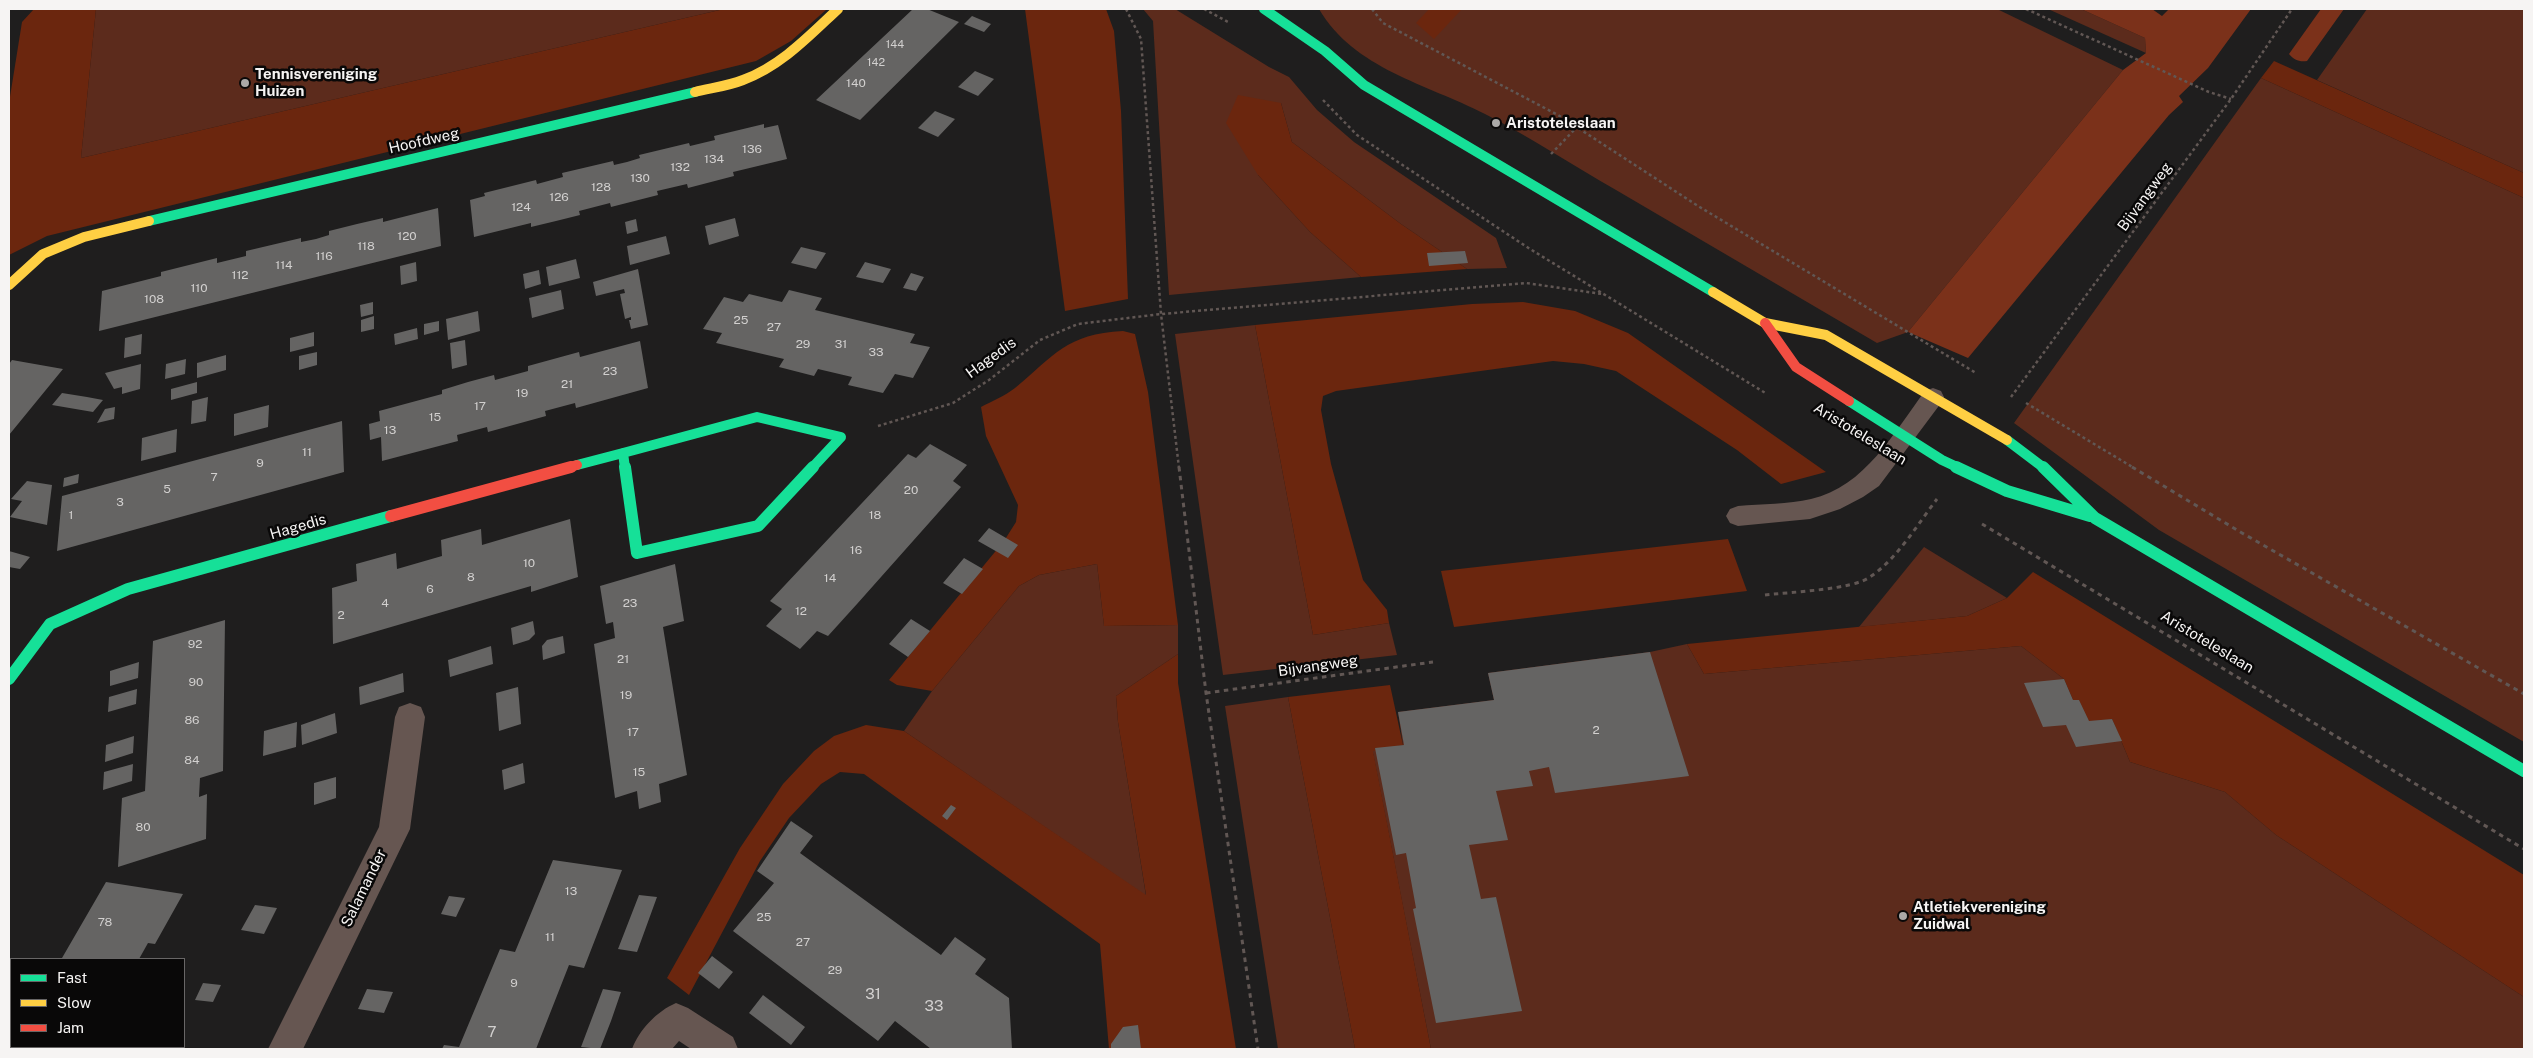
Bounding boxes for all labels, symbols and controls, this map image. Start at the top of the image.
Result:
house number: 144 [886,38,904,52]
house number: 142 [867,56,885,70]
place label: Tennisvereniging Huizen [255,65,377,100]
house number: 140 [846,76,866,90]
marker: Tennisvereniging Huizen [239,77,251,89]
place label: Aristoteleslaan [1506,114,1616,132]
marker: Aristoteleslaan [1490,117,1502,129]
street label: Hoofdweg [387,124,461,158]
house number: 136 [742,142,762,156]
house number: 134 [704,152,724,166]
street label: Bijvangweg [2114,159,2176,235]
house number: 132 [670,160,690,174]
house number: 130 [630,171,650,185]
house number: 128 [591,180,611,194]
house number: 126 [549,190,569,204]
house number: 124 [511,200,531,214]
house number: 120 [397,229,417,243]
house number: 118 [357,239,375,253]
house number: 116 [315,249,333,263]
house number: 114 [275,258,293,272]
house number: 112 [232,268,248,282]
house number: 110 [190,281,208,295]
house number: 108 [144,292,164,306]
house number: 25 [734,313,748,327]
house number: 27 [767,320,781,334]
street label: Hagedis [962,334,1020,382]
house number: 29 [796,337,810,351]
house number: 31 [835,337,847,351]
house number: 33 [868,345,884,359]
house number: 23 [603,364,617,378]
house number: 21 [561,377,573,391]
house number: 19 [516,386,528,400]
house number: 17 [474,399,486,413]
street label: Aristoteleslaan [1810,399,1910,469]
house number: 15 [429,410,441,424]
house number: 13 [384,423,396,437]
house number: 11 [302,445,312,459]
house number: 9 [256,456,264,470]
house number: 7 [210,470,218,484]
house number: 5 [163,482,171,496]
house number: 20 [904,483,918,497]
house number: 3 [116,495,124,509]
house number: 1 [69,508,73,522]
house number: 18 [869,508,881,522]
street label: Hagedis [268,510,328,544]
house number: 16 [850,543,862,557]
house number: 10 [523,556,535,570]
house number: 8 [467,570,475,584]
house number: 14 [824,571,836,585]
house number: 6 [426,582,434,596]
house number: 4 [381,596,389,610]
house number: 23 [623,596,637,610]
house number: 12 [795,604,807,618]
street label: Aristoteleslaan [2157,607,2257,677]
house number: 2 [337,608,345,622]
house number: 92 [188,637,202,651]
street label: Bijvangweg [1277,651,1359,681]
house number: 21 [617,652,629,666]
house number: 90 [189,675,203,689]
house number: 19 [620,688,632,702]
house number: 86 [184,713,200,727]
house number: 2 [1592,723,1600,737]
house number: 17 [627,725,639,739]
house number: 84 [184,753,200,767]
house number: 15 [633,765,645,779]
house number: 80 [135,820,151,834]
street label: Salamander [337,846,391,930]
house number: 13 [565,884,577,898]
place label: Atletiekvereniging Zuidwal [1913,898,2046,933]
house number: 25 [757,910,771,924]
marker: Atletiekvereniging Zuidwal [1897,910,1909,922]
house number: 78 [98,915,112,929]
house number: 11 [545,930,555,944]
house number: 27 [796,935,810,949]
legend [10,958,185,1048]
house number: 29 [828,963,842,977]
text: Fast [57,969,87,986]
house number: 9 [510,976,518,990]
house number: 31 [865,985,881,1003]
text: Slow [57,994,91,1011]
house number: 33 [925,997,943,1015]
text: Jam [57,1019,84,1036]
house number: 7 [487,1023,497,1041]

